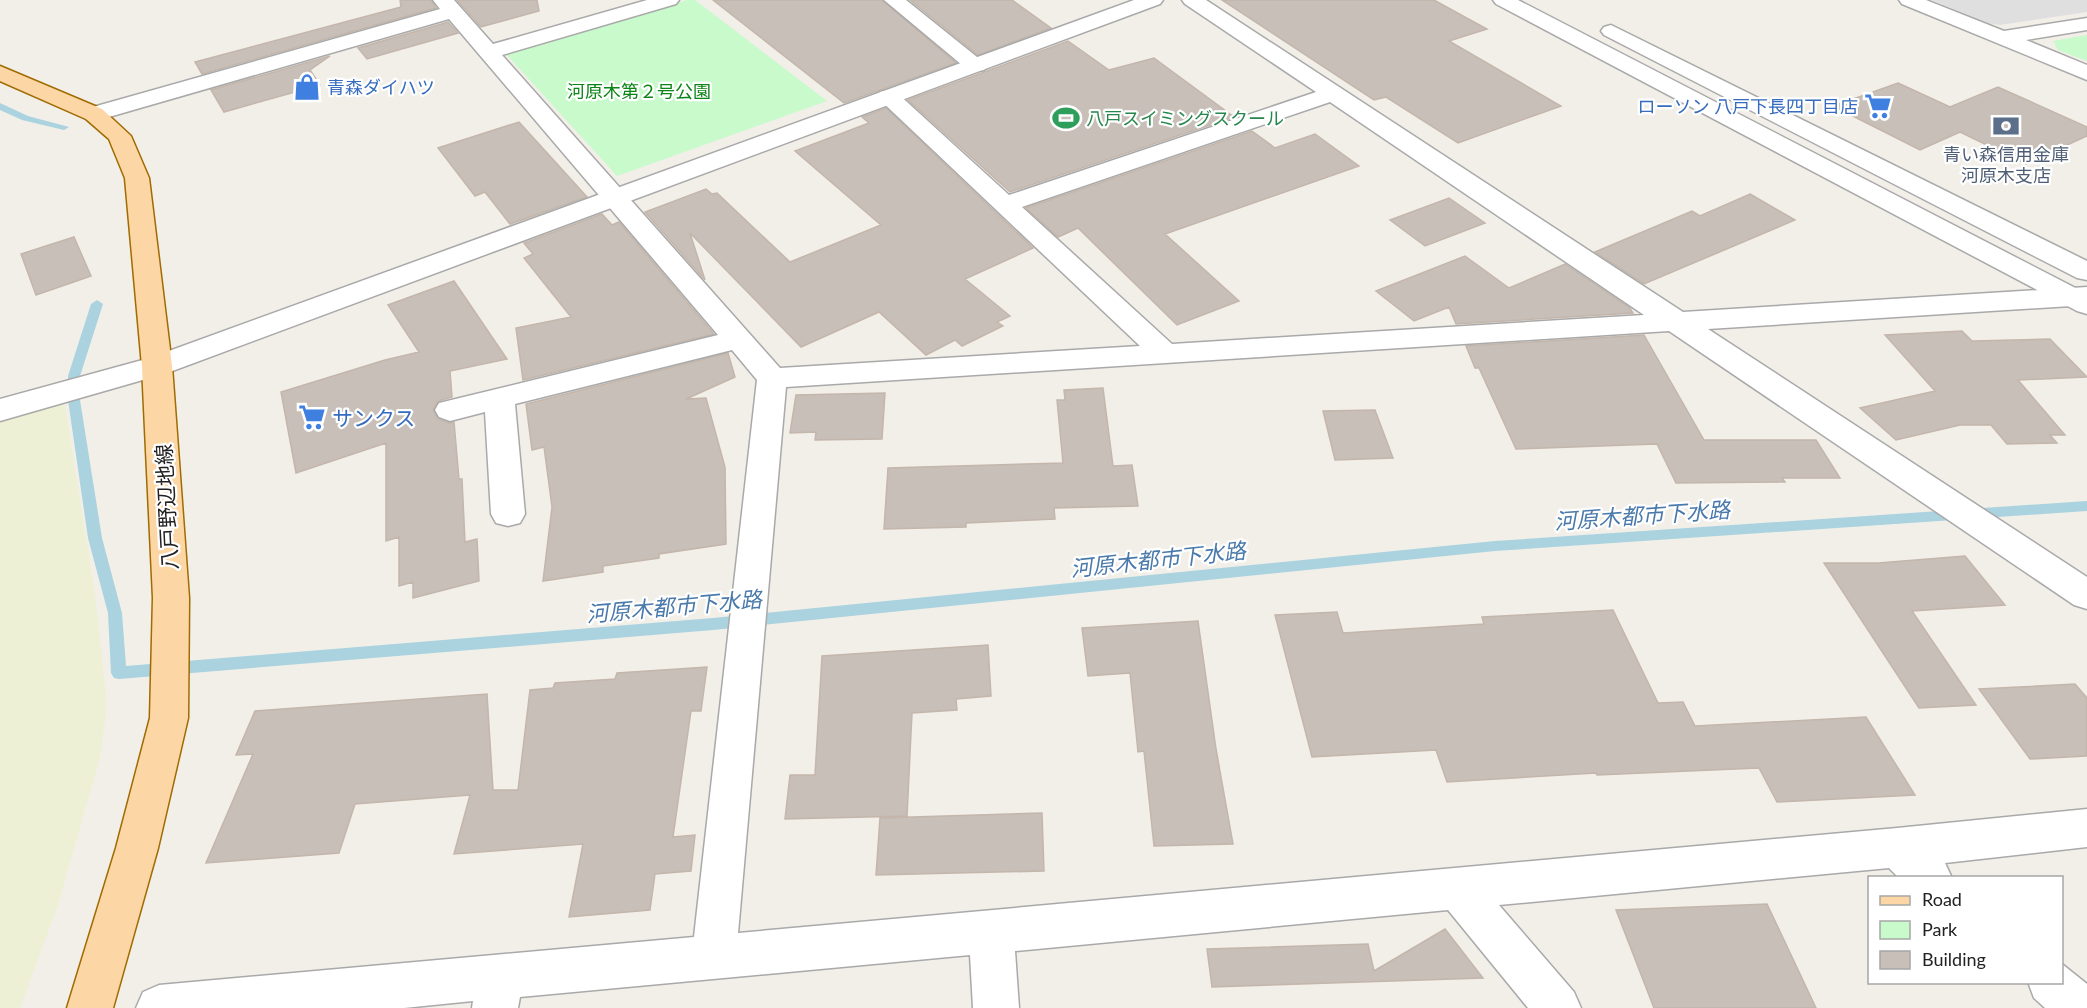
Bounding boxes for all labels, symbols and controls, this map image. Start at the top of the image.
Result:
shop icon: 青森ダイハツ [292,72,322,102]
place label: 青森ダイハツ [327,76,435,98]
park label: 河原木第２号公園 [567,80,711,102]
supermarket icon: ローソン 八戸下長四丁目店 [1863,91,1893,121]
place label: ローソン 八戸下長四丁目店 [1637,95,1858,117]
sports icon: 八戸スイミングスクール [1051,103,1081,133]
place label: 八戸スイミングスクール [1086,107,1284,129]
bank icon: 青い森信用金庫 河原木支店 [1991,111,2021,141]
place label: 青い森信用金庫 河原木支店 [1943,143,2069,186]
supermarket icon: サンクス [297,402,327,432]
place label: サンクス [332,405,415,430]
street label: 八戸野辺地線 [150,443,182,571]
water label: 河原木都市下水路 [1553,495,1733,535]
water label: 河原木都市下水路 [1069,536,1249,582]
water label: 河原木都市下水路 [585,585,765,627]
legend [1868,876,2063,984]
text: Road [1922,888,1962,910]
text: Park [1922,918,1958,940]
text: Building [1922,948,1986,970]

